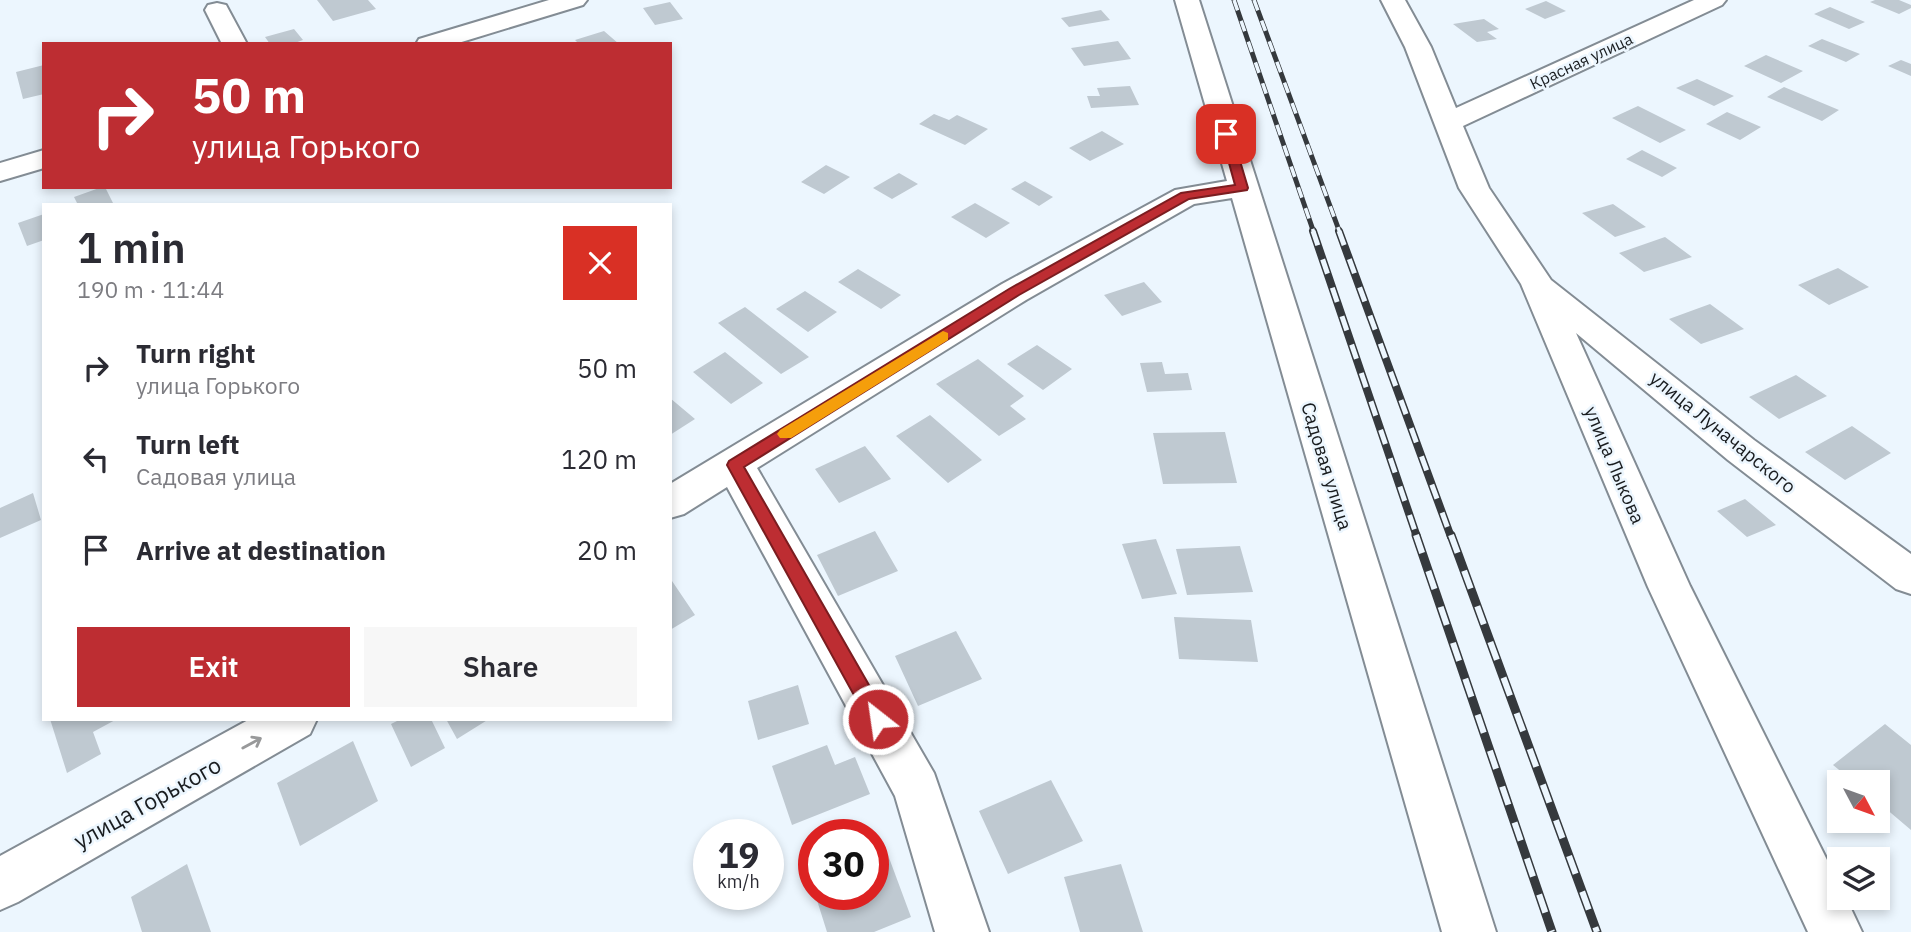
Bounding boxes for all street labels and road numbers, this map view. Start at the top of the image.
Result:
street label: Красная улица [1526,28,1636,94]
street label: улица Луначарского [1645,366,1801,498]
street label: Садовая улица [1296,399,1358,533]
street label: улица Лыкова [1579,403,1651,527]
street label: улица Горького [68,749,226,855]

